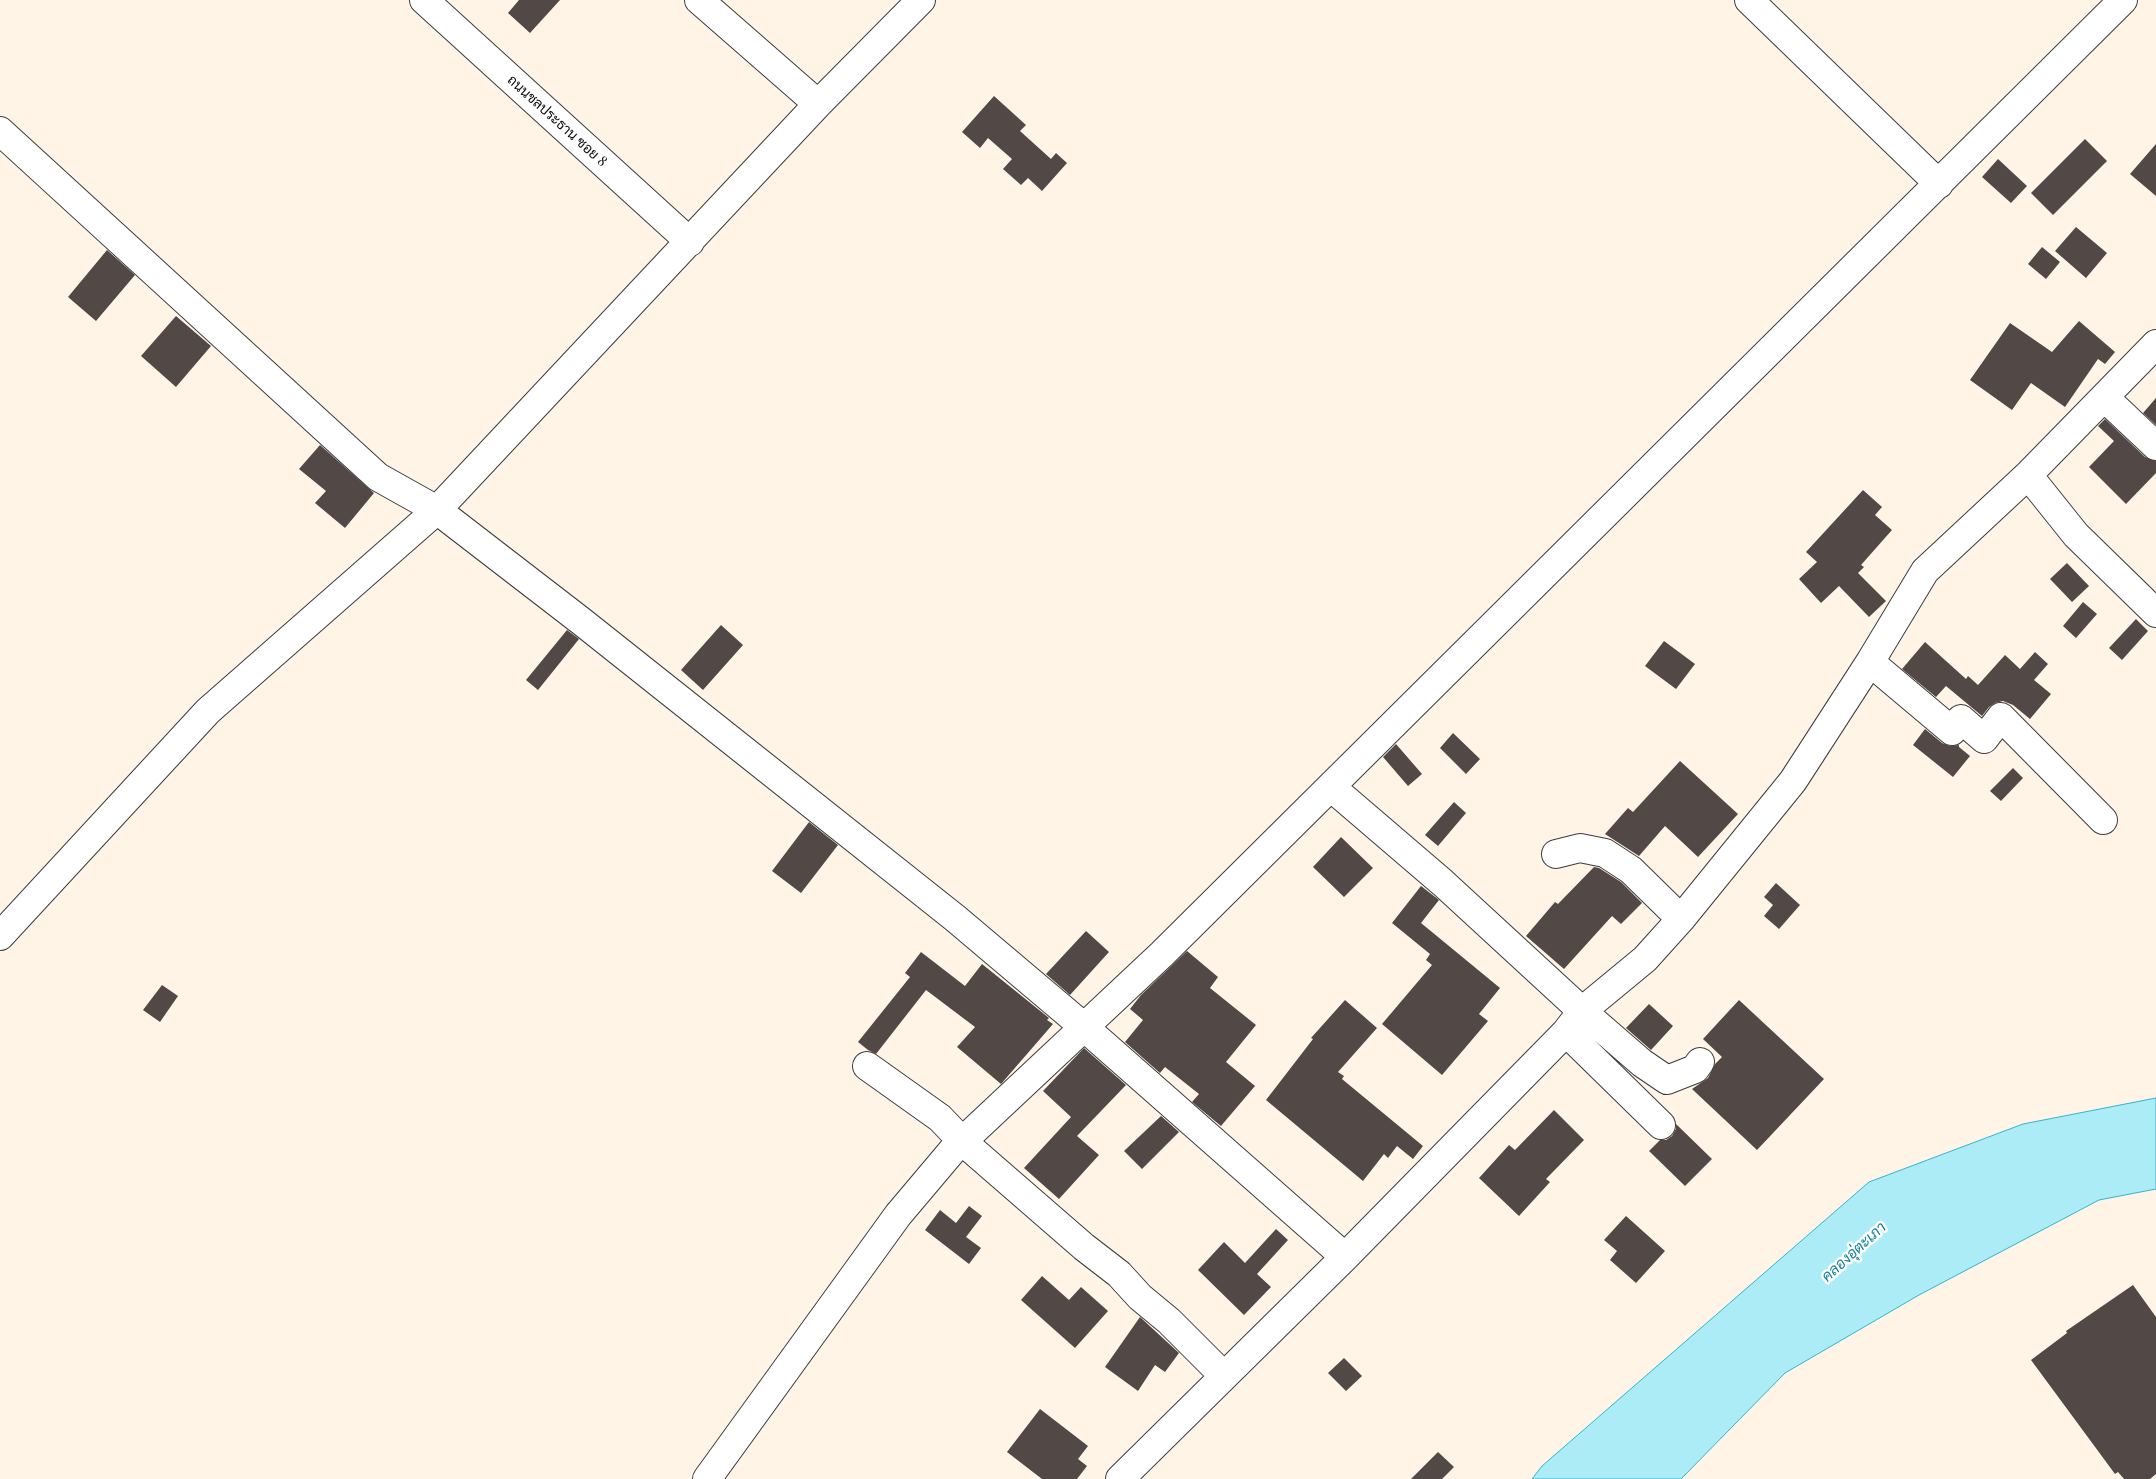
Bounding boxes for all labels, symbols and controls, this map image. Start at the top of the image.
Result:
street label: ถนนชลประธาน ซอย 8 [504,72,610,170]
water label: คลองอุ่ตะเภา [1818,1218,1890,1286]

